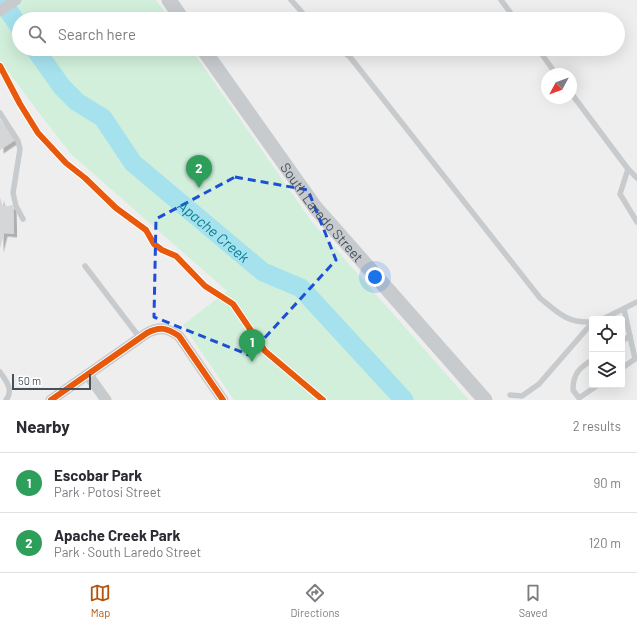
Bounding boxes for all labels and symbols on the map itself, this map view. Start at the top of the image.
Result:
north arrow [541,68,577,104]
pin: 2 [186,155,212,188]
street label: South Laredo Street [277,159,367,265]
water label: Apache Creek [174,196,254,266]
your location [365,267,385,287]
pin: 1 [239,329,265,362]
scale bar [12,372,91,391]

